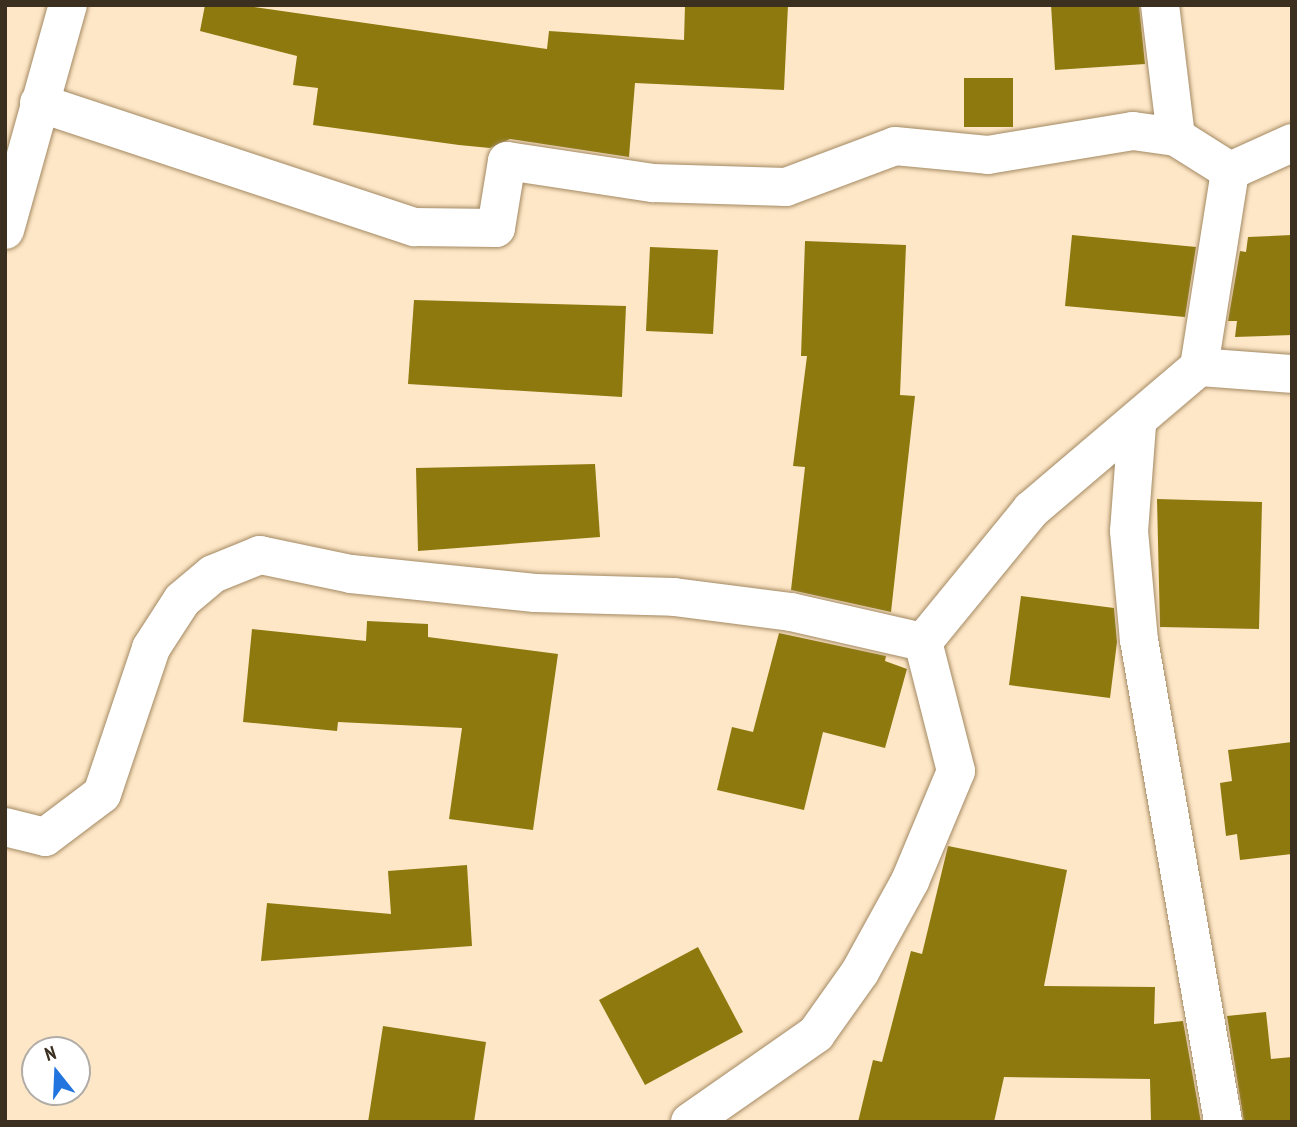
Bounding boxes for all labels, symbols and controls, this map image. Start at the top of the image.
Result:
north arrow [21,1036,91,1106]
text: N [42,1040,59,1066]

